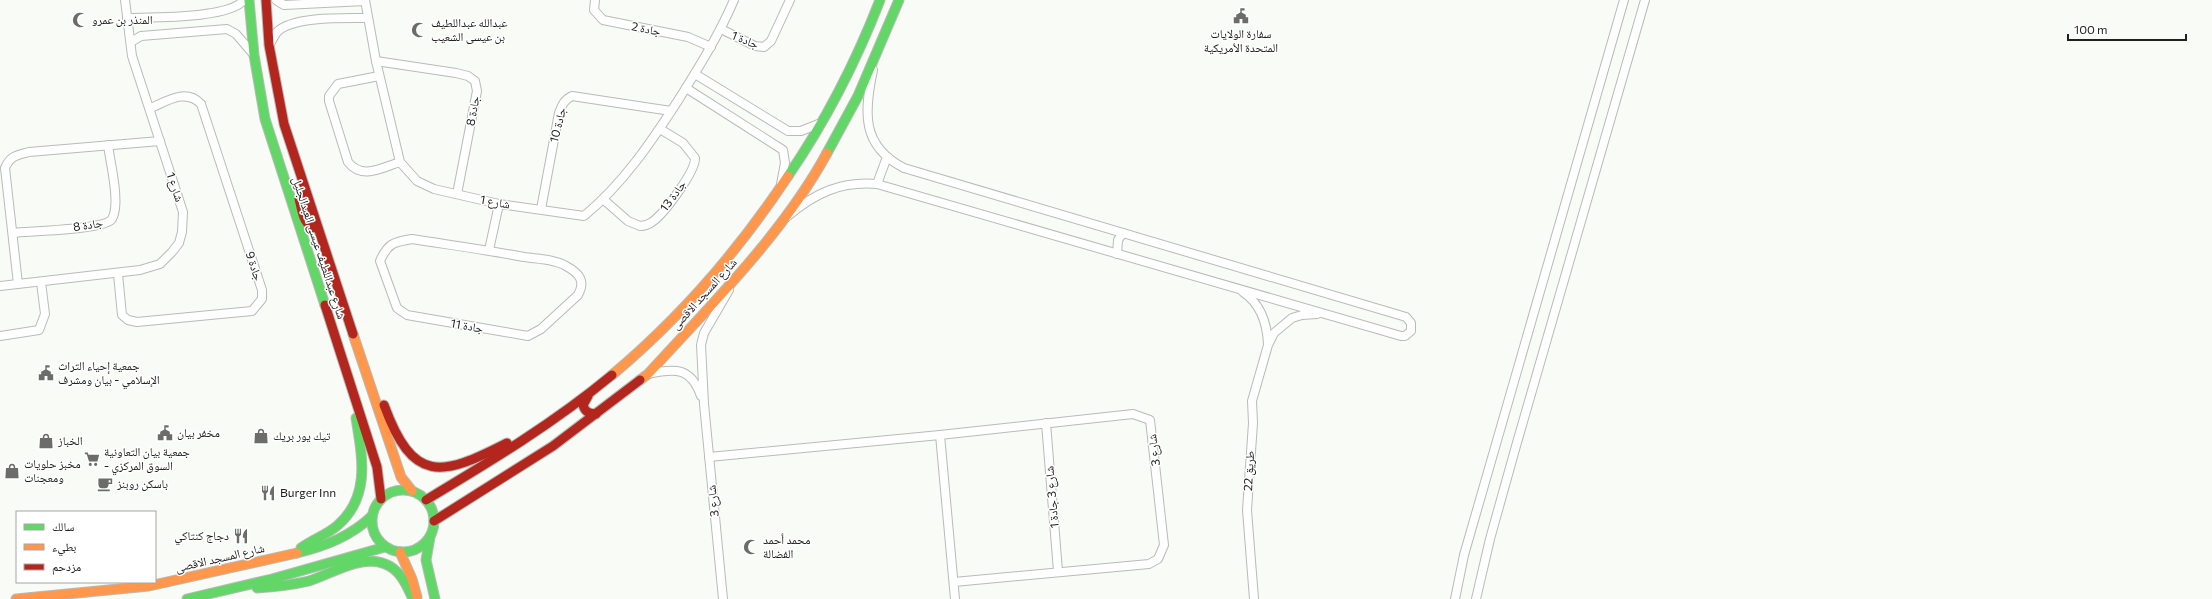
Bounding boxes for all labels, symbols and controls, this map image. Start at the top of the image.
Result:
public building icon: سفارة الولايات المتحدة الأمريكية [1232,7,1250,25]
mosque icon: المنذر بن عمرو [71,11,89,29]
place label: المنذر بن عمرو [92,12,153,27]
place label: عبدالله عبداللطيف بن عيسى الشعيب [431,15,508,44]
scale bar [2068,16,2186,42]
street label: جادة 2 [630,18,662,39]
mosque icon: عبدالله عبداللطيف بن عيسى الشعيب [410,21,428,39]
text: 100 m [2074,22,2108,36]
place label: سفارة الولايات المتحدة الأمريكية [1204,26,1278,55]
street label: جادة 1 [729,27,761,52]
street label: جادة 8 [463,94,483,127]
street label: جادة 10 [546,105,569,144]
street label: شارع 1 [163,170,188,204]
street label: شارع عبداللطيف عيسى العبدالجليل [288,175,350,321]
street label: جادة 13 [656,177,689,214]
street label: شارع 1 [479,191,511,213]
street label: جادة 8 [72,215,104,234]
street label: جادة 9 [243,249,266,283]
street label: شارع المسجد الاقصى [668,255,740,333]
street label: جادة 11 [449,315,485,336]
place label: جمعية إحياء التراث الإسلامي - بيان ومشرف [58,358,160,390]
public building icon: جمعية إحياء التراث الإسلامي - بيان ومشرف [37,364,55,382]
public building icon: مخفر بيان [156,424,174,442]
place label: مخفر بيان [177,425,220,440]
shop icon: تيك يور بريك [252,427,270,445]
place label: تيك يور بريك [273,428,331,443]
shop icon: الخباز [37,432,55,450]
place label: الخباز [57,433,83,448]
street label: شارع 3 [1144,433,1164,467]
place label: جمعية بيان التعاونية - السوق المركزي [104,444,190,476]
supermarket icon: جمعية بيان التعاونية - السوق المركزي [83,450,101,468]
street label: طريق 22 [1240,450,1257,491]
place label: مخبز حلويات ومعجنات [24,456,81,485]
shop icon: مخبز حلويات ومعجنات [3,462,21,480]
street label: شارع 3 جادة 1 [1041,465,1063,529]
cafe icon: باسكن روبنز [96,475,114,493]
place label: باسكن روبنز [116,476,168,491]
restaurant icon: Burger Inn [259,484,277,502]
street label: شارع 3 [703,484,723,518]
place label: Burger Inn [280,485,336,499]
legend [16,511,156,583]
text: سالك [52,519,74,533]
restaurant icon: دجاج كنتاكي [232,527,250,545]
place label: دجاج كنتاكي [174,528,229,546]
place label: محمد أحمد الفضالة [763,532,811,560]
mosque icon: محمد أحمد الفضالة [742,538,760,556]
text: بطيء [52,539,76,557]
street label: شارع المسجد الاقصى [174,540,266,576]
text: مزدحم [52,559,81,575]

